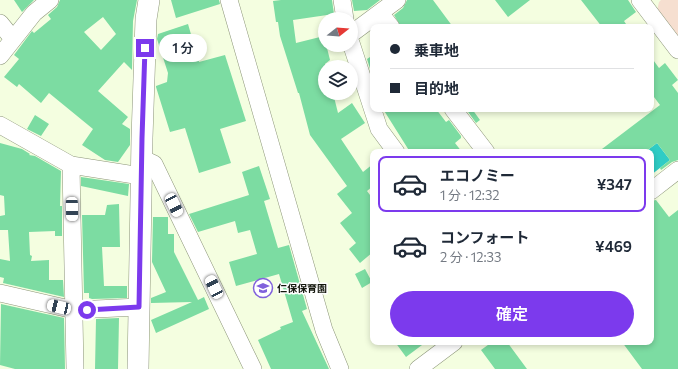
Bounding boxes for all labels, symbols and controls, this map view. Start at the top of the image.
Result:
north arrow [318,12,358,52]
map controls [318,12,358,100]
callout: 1 分 [159,34,207,62]
route end [136,39,154,57]
text: 1 分 [172,40,194,56]
text: 乗車地 [414,41,459,59]
button: layers [318,60,358,100]
text: 目的地 [414,79,459,97]
icon: car [392,166,428,202]
text: エコノミー [440,166,515,184]
text: ¥347 [597,175,632,193]
text: 1 分 · 12:32 [440,187,500,203]
car [163,192,185,218]
car [66,197,78,221]
icon: car [392,228,428,264]
text: コンフォート [440,228,530,246]
text: ¥469 [595,237,632,255]
text: 2 分 · 12:33 [440,249,501,265]
car [203,274,225,300]
school or university icon: 仁保保育園 [252,277,274,299]
place label: 仁保保育園 [277,282,327,294]
button: 確定 [390,291,634,337]
car [46,298,72,316]
route start [78,301,96,319]

